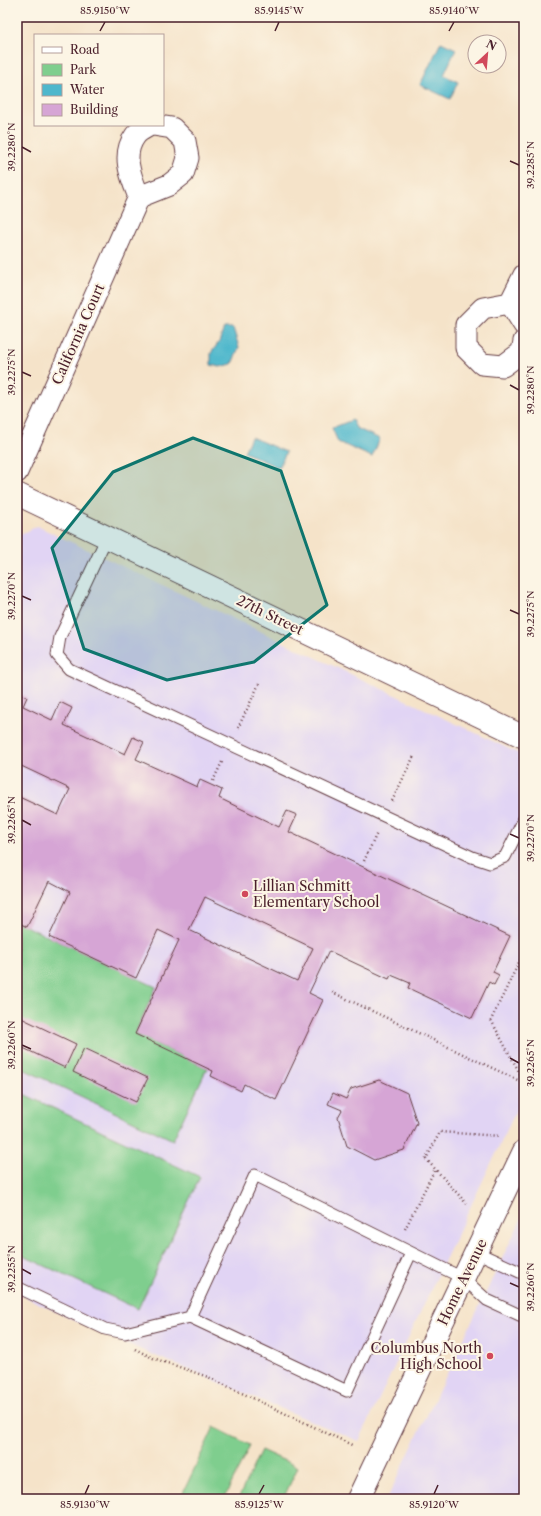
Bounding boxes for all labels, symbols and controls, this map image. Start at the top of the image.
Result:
text: 85.9150°W [80,4,131,17]
text: 85.9145°W [254,4,305,17]
text: 85.9140°W [429,4,480,17]
legend [34,34,164,126]
north arrow [467,34,507,74]
text: N [484,37,499,54]
text: Road [70,42,100,57]
text: Park [70,62,97,77]
text: Water [69,82,104,97]
text: Building [70,102,118,117]
text: 39.2280°N [5,123,18,171]
text: 39.2285°N [524,141,537,189]
street label: California Court [48,281,108,387]
text: 39.2275°N [5,349,18,395]
text: 39.2280°N [524,366,537,414]
text: 39.2270°N [5,572,18,620]
street label: 27th Street [234,591,306,639]
text: 39.2275°N [524,591,537,637]
text: 39.2265°N [5,796,18,844]
text: 39.2270°N [524,814,537,862]
place label: Lillian Schmitt Elementary School [253,877,379,911]
marker: Lillian Schmitt Elementary School [240,889,250,899]
text: 39.2260°N [5,1021,18,1069]
text: 39.2265°N [524,1039,537,1087]
street label: Home Avenue [433,1236,491,1328]
text: 39.2255°N [5,1245,18,1293]
text: 39.2260°N [524,1263,537,1311]
place label: Columbus North High School [371,1339,482,1373]
marker: Columbus North High School [485,1351,495,1361]
text: 85.9130°W [60,1498,111,1511]
text: 85.9125°W [234,1498,285,1511]
text: 85.9120°W [409,1498,460,1511]

